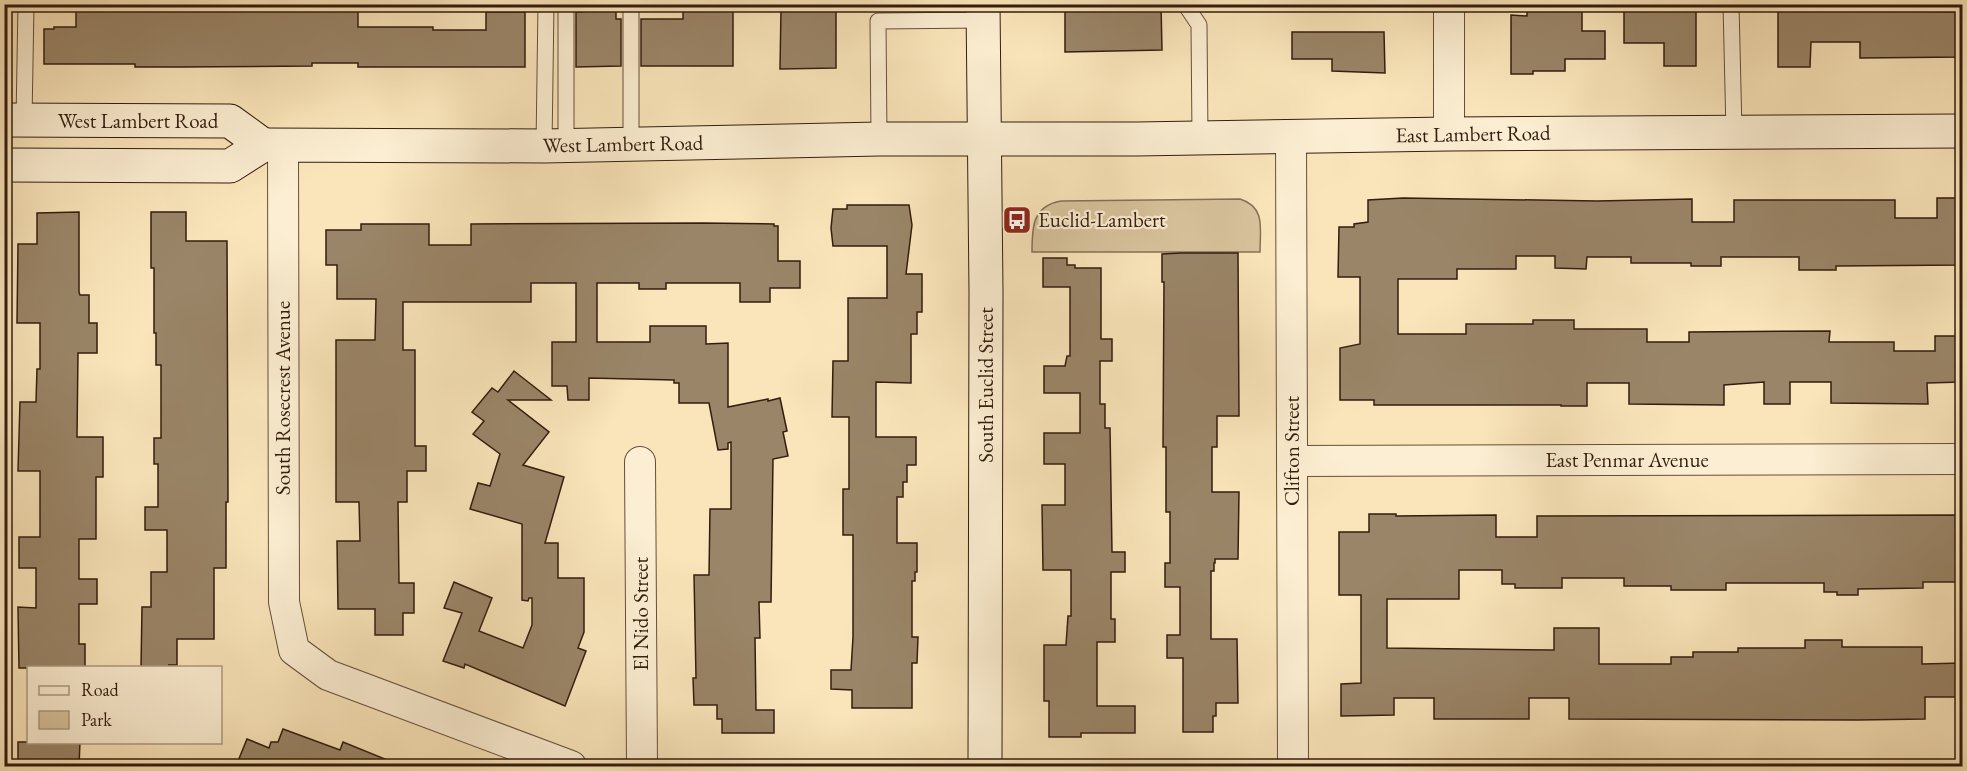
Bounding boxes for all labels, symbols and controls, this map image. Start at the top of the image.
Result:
street label: West Lambert Road [58,107,219,134]
street label: East Lambert Road [1395,119,1551,148]
street label: West Lambert Road [542,129,704,158]
bus stop icon: Euclid-Lambert [1001,204,1033,236]
place label: Euclid-Lambert [1038,206,1166,233]
street label: South Rosecrest Avenue [269,301,296,495]
street label: South Euclid Street [972,307,999,463]
street label: Clifton Street [1278,396,1305,506]
street label: East Penmar Avenue [1545,446,1709,473]
street label: El Nido Street [627,556,654,671]
legend [27,666,222,744]
text: Road [81,678,120,701]
text: Park [81,708,112,731]

